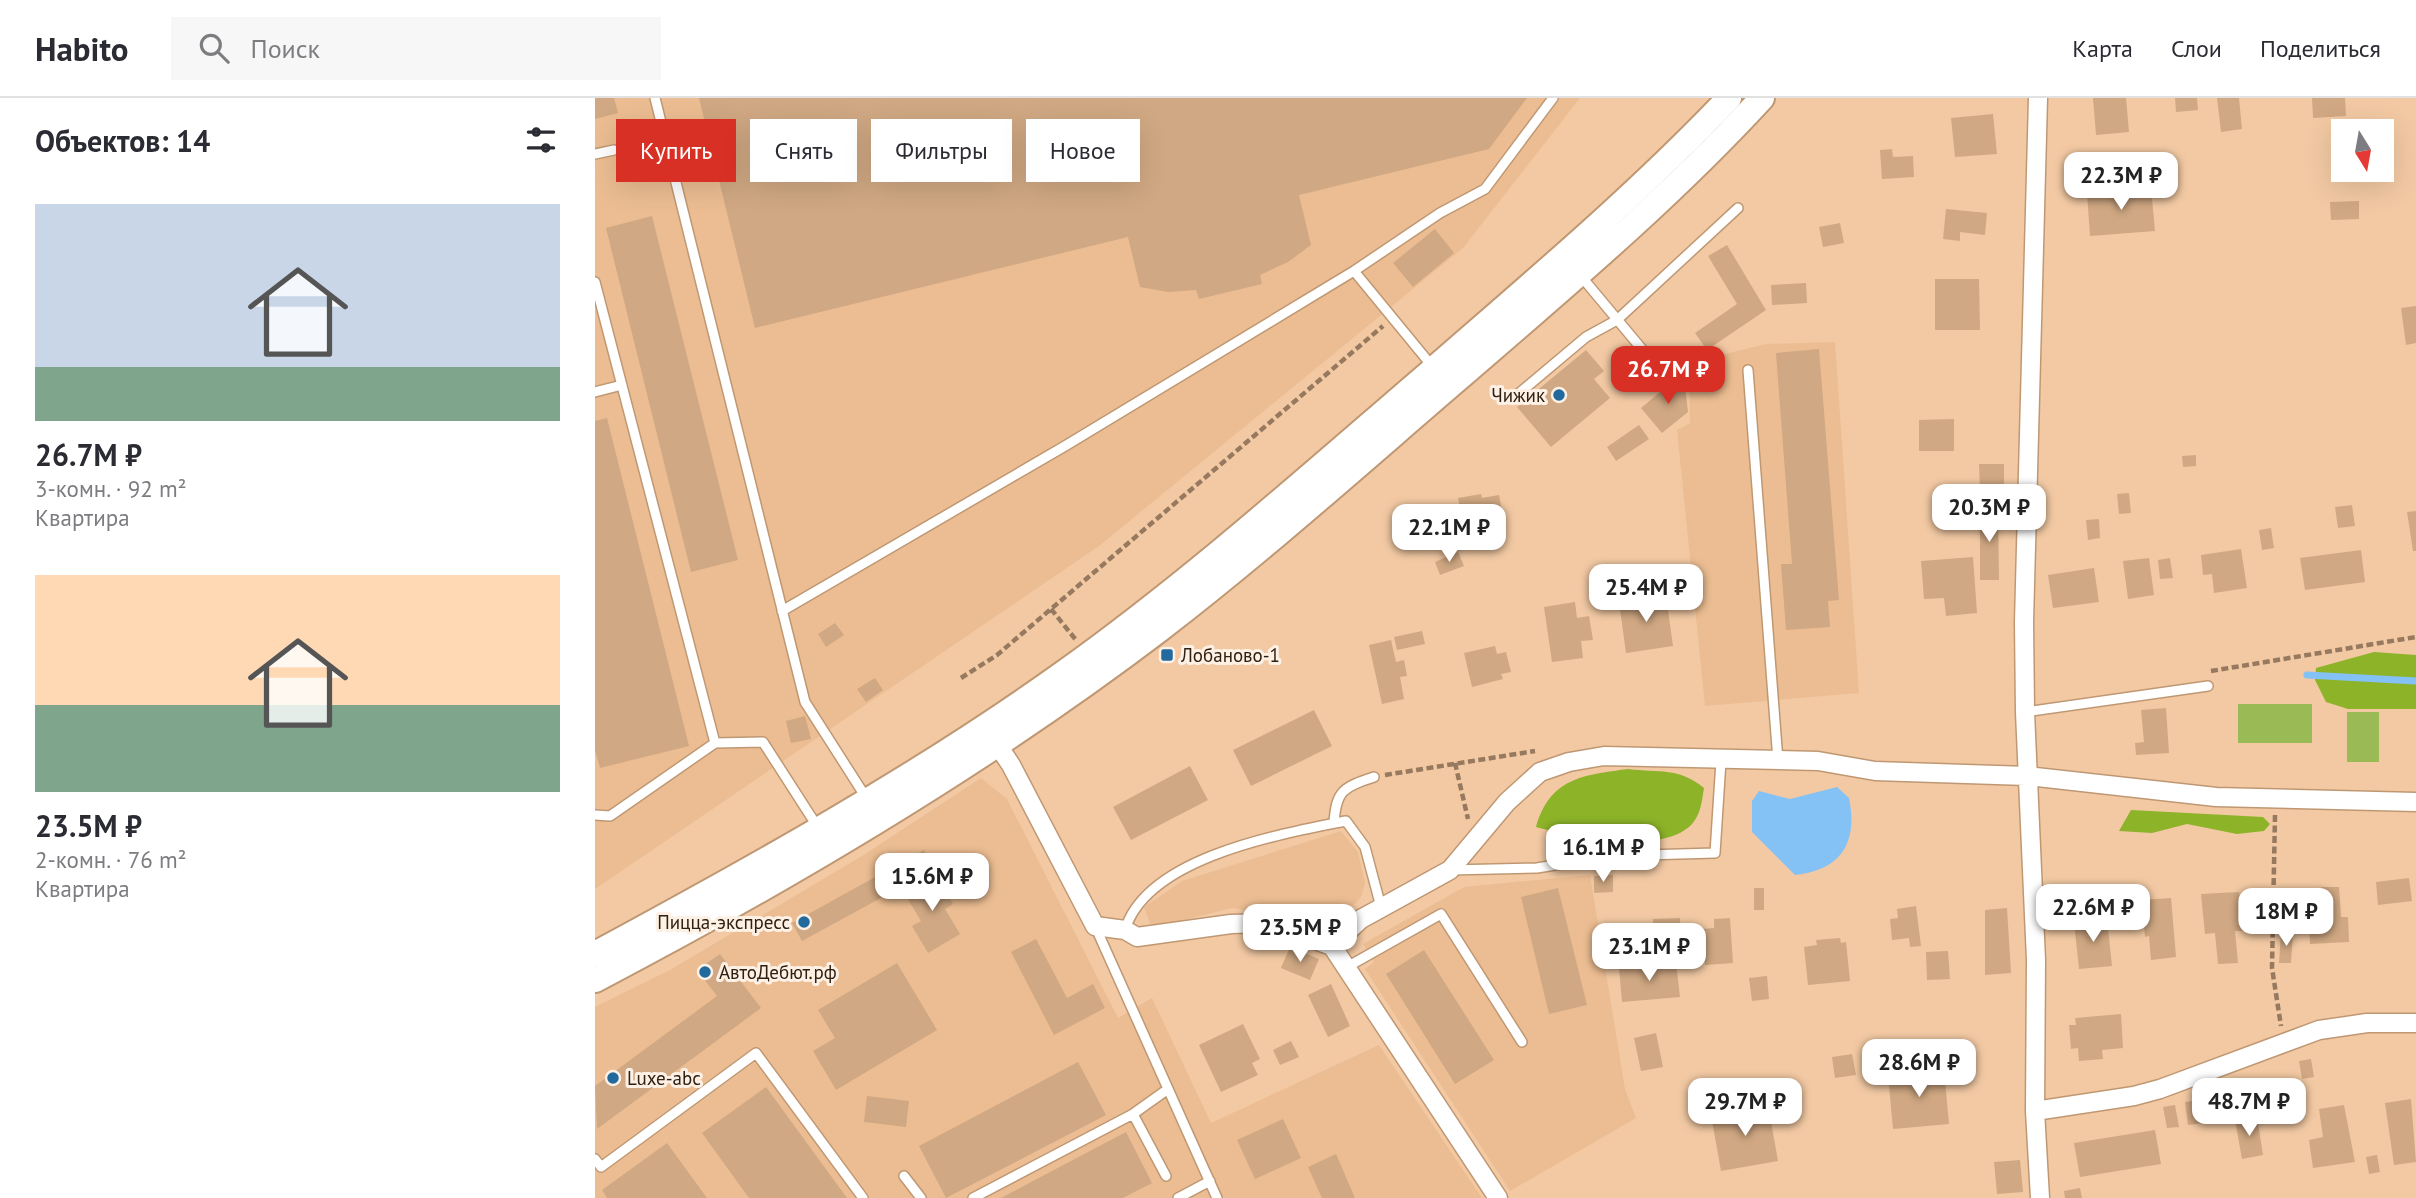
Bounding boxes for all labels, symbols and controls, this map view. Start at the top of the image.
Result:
search box [171,17,661,80]
text: Habito [35,27,129,70]
icon: search [195,29,233,67]
text: Поиск [251,32,320,65]
text: Карта [2072,33,2133,64]
text: Слои [2171,33,2222,64]
text: Поделиться [2260,33,2381,64]
chip: Купить [616,119,736,182]
chip: Снять [750,119,857,182]
chip: Фильтры [871,119,1012,182]
chip: Новое [1026,119,1140,182]
north arrow [2331,119,2394,182]
map controls [2331,119,2394,182]
text: Объектов: 14 [35,121,210,160]
icon: filters [522,121,560,159]
pin: 22.3M ₽ [2056,152,2186,212]
text: 22.3M ₽ [2080,160,2162,189]
icon: home [235,249,361,375]
pin: 26.7M ₽ [1603,346,1733,406]
text: 26.7M ₽ [1627,354,1709,383]
place label: Чижик [1491,383,1545,407]
marker: Чижик [1551,387,1567,403]
text: 26.7M ₽ [35,435,142,474]
text: 3-комн. · 92 m² [35,474,187,503]
pin: 20.3M ₽ [1924,484,2054,544]
text: 20.3M ₽ [1948,492,2030,521]
text: Квартира [35,503,130,532]
pin: 22.1M ₽ [1384,504,1514,564]
text: 22.1M ₽ [1408,512,1490,541]
pin: 25.4M ₽ [1581,564,1711,624]
text: 25.4M ₽ [1605,572,1687,601]
icon: home [235,620,361,746]
place label: Лобаново-1 [1180,643,1280,667]
marker: Лобаново-1 [1159,647,1175,663]
text: 23.5M ₽ [35,806,142,845]
pin: 16.1M ₽ [1538,824,1668,884]
text: 16.1M ₽ [1562,832,1644,861]
text: 2-комн. · 76 m² [35,845,187,874]
pin: 15.6M ₽ [867,854,997,913]
text: 15.6M ₽ [891,861,973,890]
text: Квартира [35,874,130,903]
pin: 22.6M ₽ [2028,884,2158,944]
pin: 18M ₽ [2237,888,2335,948]
text: 22.6M ₽ [2052,892,2134,921]
text: 18M ₽ [2254,896,2318,925]
pin: 23.5M ₽ [1235,904,1365,964]
place label: Пицца-экспресс [657,910,790,934]
text: 23.5M ₽ [1259,912,1341,941]
marker: Пицца-экспресс [796,914,812,930]
pin: 23.1M ₽ [1584,924,1714,983]
text: 23.1M ₽ [1608,931,1690,960]
place label: АвтоДебют.рф [719,960,837,984]
marker: АвтоДебют.рф [697,964,713,980]
pin: 28.6M ₽ [1854,1040,1984,1099]
text: 28.6M ₽ [1878,1047,1960,1076]
place label: Luxe-abc [627,1066,701,1090]
marker: Luxe-abc [605,1070,621,1086]
pin: 29.7M ₽ [1680,1079,1810,1138]
pin: 48.7M ₽ [2184,1079,2314,1138]
text: 29.7M ₽ [1704,1086,1786,1115]
text: 48.7M ₽ [2208,1086,2290,1115]

